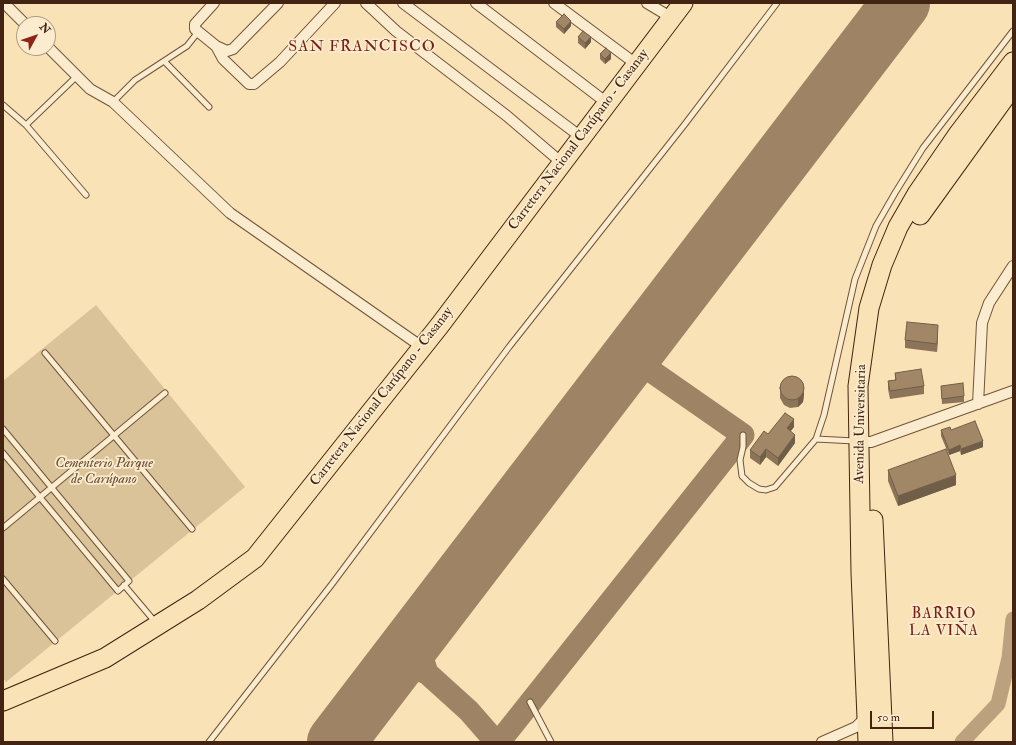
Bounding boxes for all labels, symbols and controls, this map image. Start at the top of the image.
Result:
north arrow [16,16,56,56]
text: N [37,21,53,37]
district label: SAN FRANCISCO [288,38,436,58]
street label: Carretera Nacional Carúpano - Casanay [505,46,653,234]
street label: Carretera Nacional Carúpano - Casanay [307,304,457,490]
street label: Avenida Universitaria [852,364,870,484]
park label: Cementerio Parque de Carúpano [55,456,153,488]
district label: BARRIO LA VIÑA [909,606,979,641]
scale bar [872,703,936,729]
text: 50 m [877,710,900,725]

